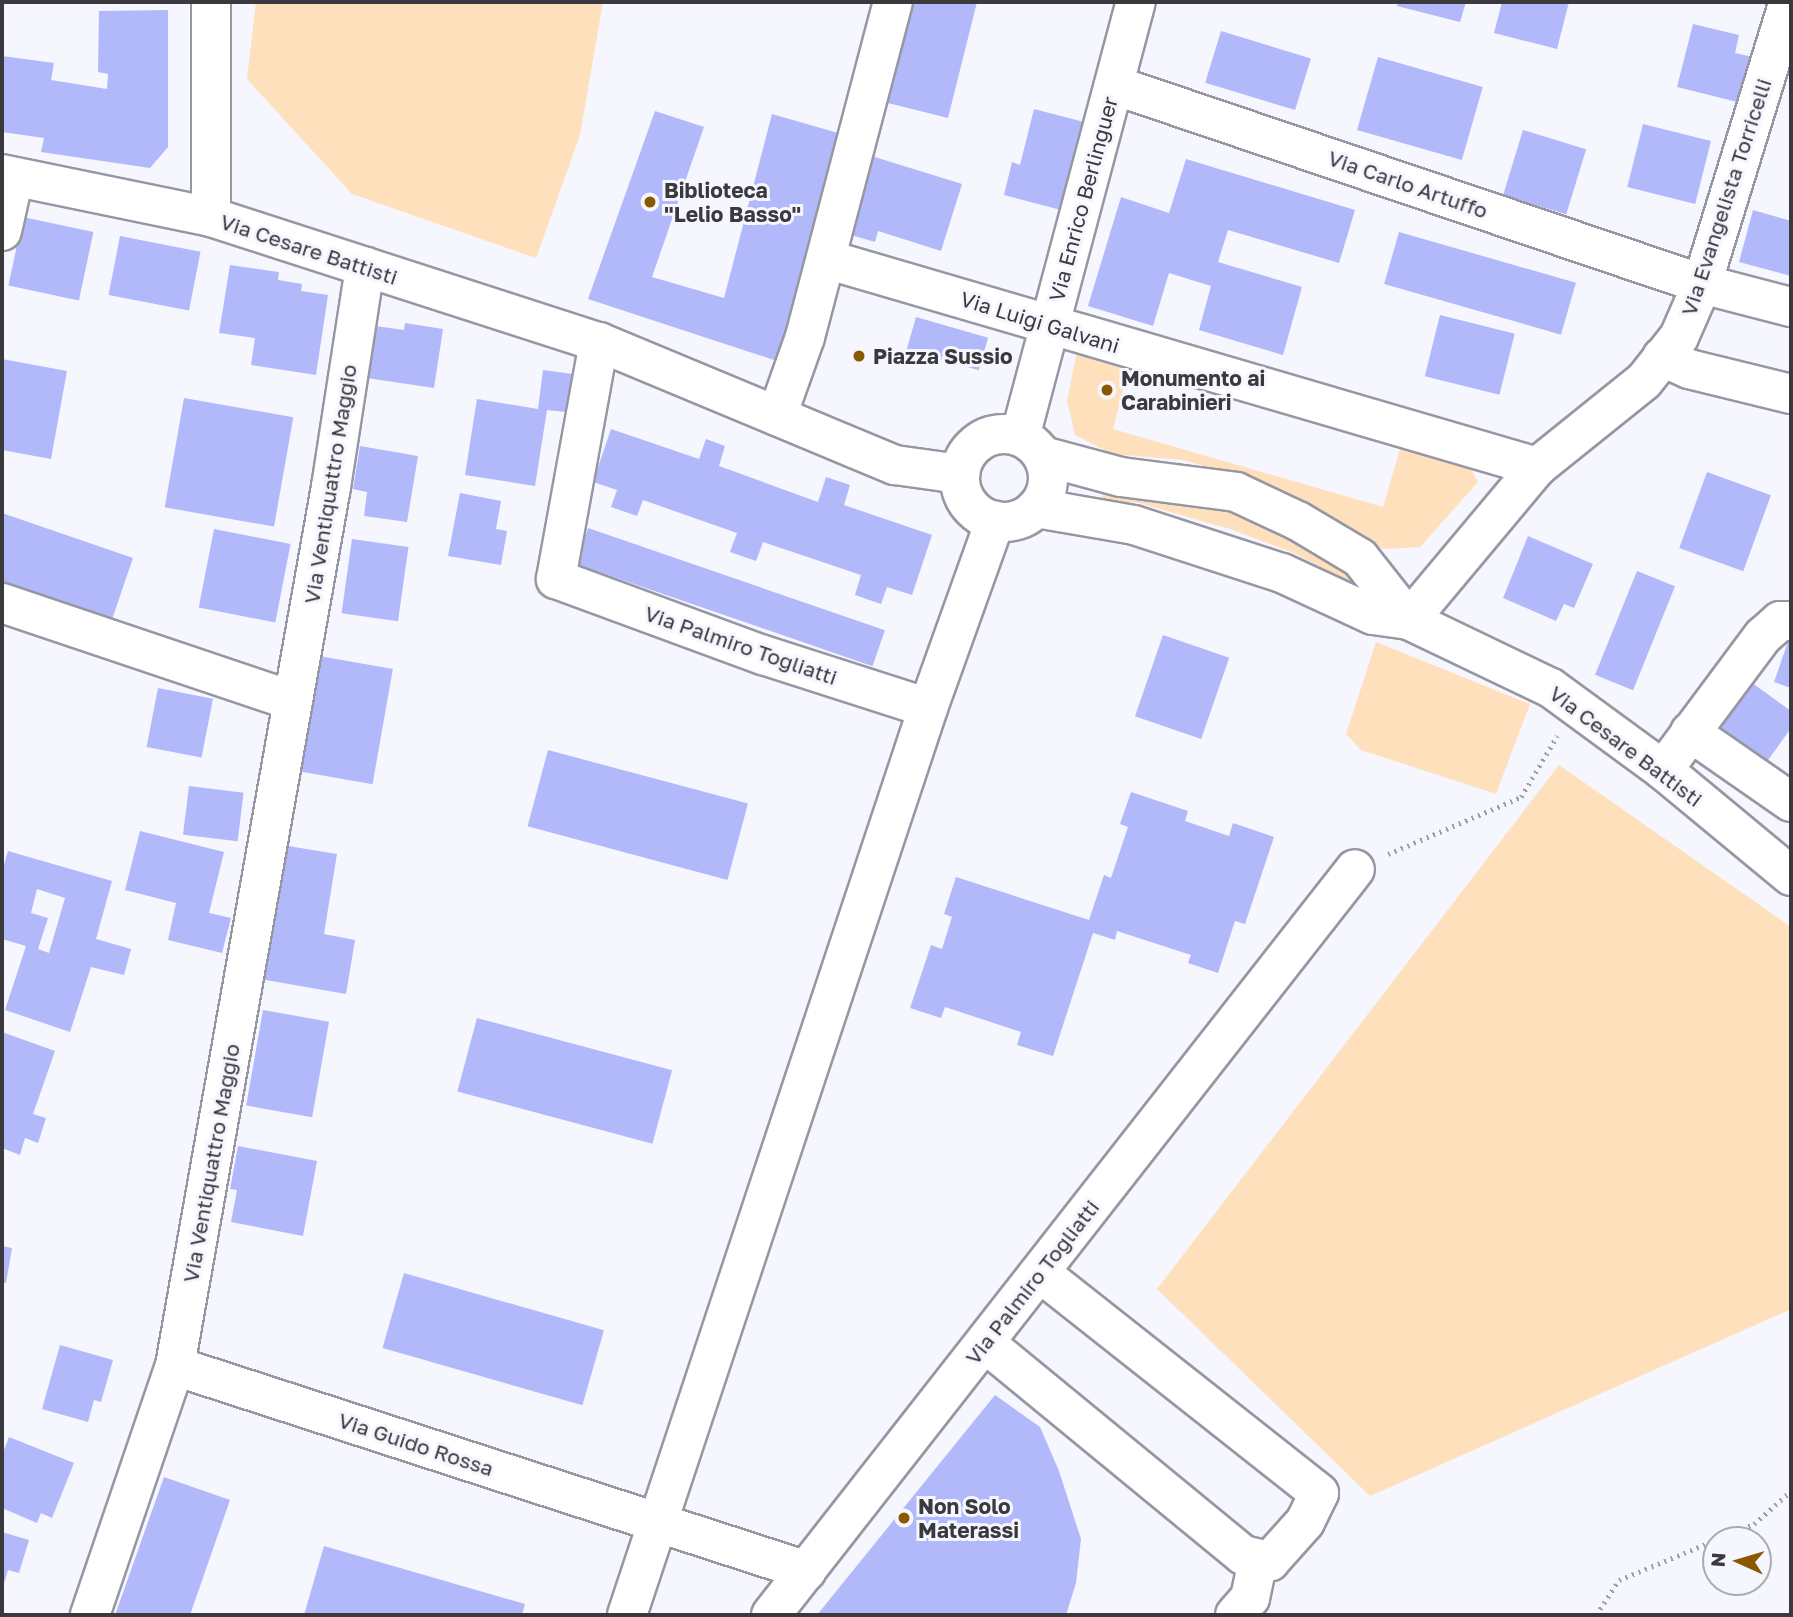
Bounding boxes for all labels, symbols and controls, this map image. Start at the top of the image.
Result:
street label: Via Evangelista Torricelli [1676,75,1776,319]
street label: Via Enrico Berlinguer [1043,94,1123,304]
street label: Via Carlo Artuffo [1325,145,1491,223]
place label: Biblioteca "Lelio Basso" [664,177,801,227]
marker: Biblioteca "Lelio Basso" [642,194,658,210]
street label: Via Cesare Battisti [217,208,401,290]
street label: Via Luigi Galvani [957,286,1123,358]
place label: Piazza Sussio [873,343,1013,369]
marker: Piazza Sussio [851,348,867,364]
street label: Via Ventiquattro Maggio [299,362,361,606]
place label: Monumento ai Carabinieri [1121,365,1265,415]
marker: Monumento ai Carabinieri [1099,382,1115,398]
street label: Via Palmiro Togliatti [641,600,841,690]
street label: Via Cesare Battisti [1545,680,1707,812]
street label: Via Ventiquattro Maggio [178,1042,244,1284]
street label: Via Palmiro Togliatti [960,1195,1104,1369]
street label: Via Guido Rossa [335,1407,497,1481]
place label: Non Solo Materassi [918,1493,1019,1543]
marker: Non Solo Materassi [896,1510,912,1526]
north arrow [1702,1526,1772,1596]
text: N [1706,1552,1730,1568]

